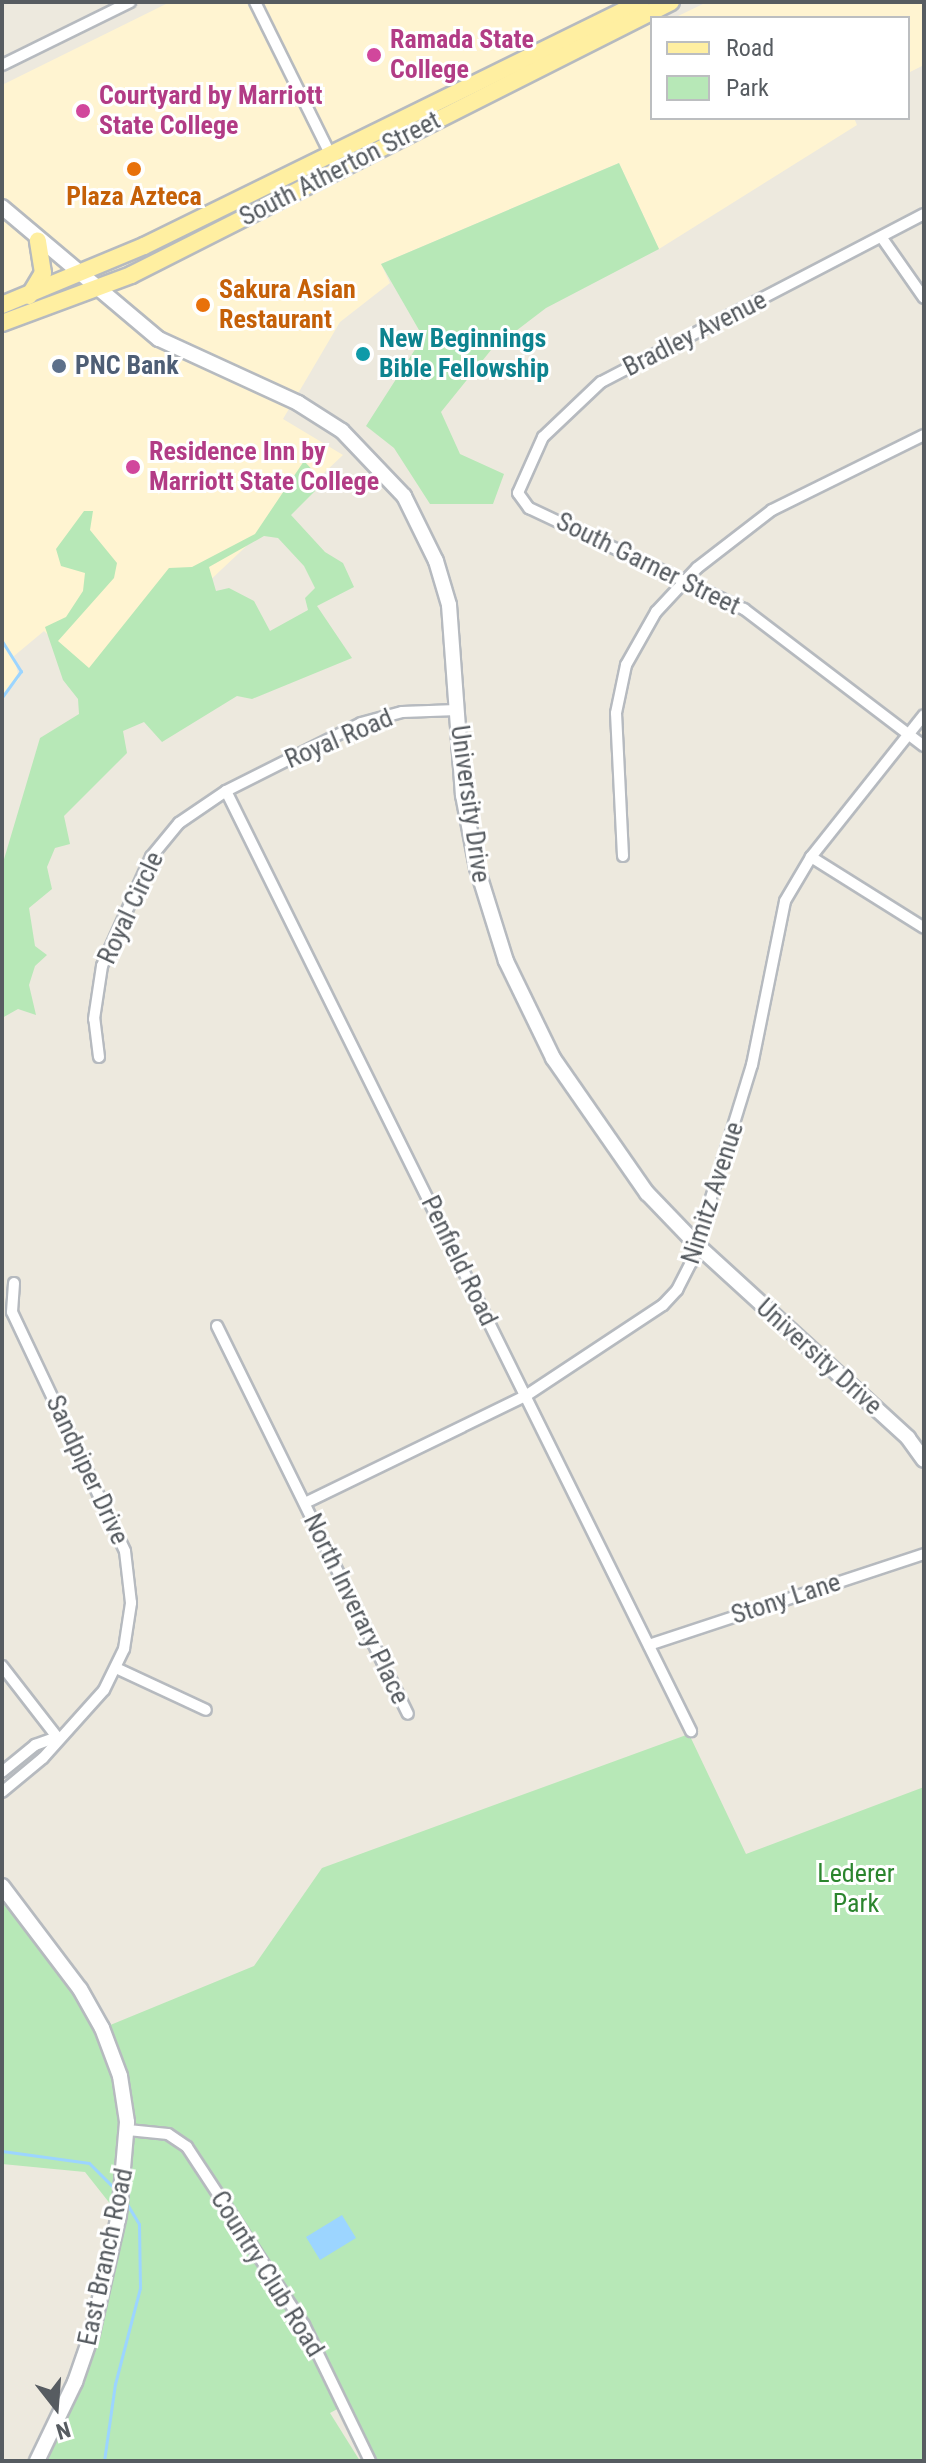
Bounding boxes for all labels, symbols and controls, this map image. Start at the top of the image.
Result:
legend [650,16,910,120]
place label: Ramada State College [390,24,534,86]
text: Road [726,34,774,62]
marker: Ramada State College [365,46,383,64]
text: Park [726,74,769,102]
place label: Courtyard by Marriott State College [99,80,323,142]
marker: Courtyard by Marriott State College [74,102,92,120]
street label: South Atherton Street [234,105,446,233]
marker: Plaza Azteca [125,160,143,178]
place label: Plaza Azteca [66,181,202,213]
place label: Sakura Asian Restaurant [219,274,356,336]
street label: Bradley Avenue [618,285,772,383]
marker: Sakura Asian Restaurant [194,296,212,314]
place label: New Beginnings Bible Fellowship [379,323,549,384]
marker: New Beginnings Bible Fellowship [354,345,372,363]
place label: PNC Bank [75,350,179,382]
marker: PNC Bank [50,357,68,375]
place label: Residence Inn by Marriott State College [149,436,379,498]
marker: Residence Inn by Marriott State College [124,458,142,476]
street label: South Garner Street [551,506,745,622]
street label: Royal Road [280,702,398,776]
street label: University Drive [444,723,496,885]
street label: Royal Circle [91,847,171,969]
street label: Nimitz Avenue [675,1118,751,1268]
street label: Penfield Road [414,1191,504,1331]
street label: University Drive [750,1292,888,1422]
street label: Sandpiper Drive [39,1390,135,1550]
street label: North Inverary Place [296,1509,416,1709]
street label: Stony Lane [727,1567,845,1631]
park label: Lederer Park [817,1858,895,1920]
street label: East Branch Road [72,2166,140,2348]
street label: Country Club Road [203,2185,331,2363]
north arrow [16,2367,96,2447]
text: N [53,2417,73,2444]

